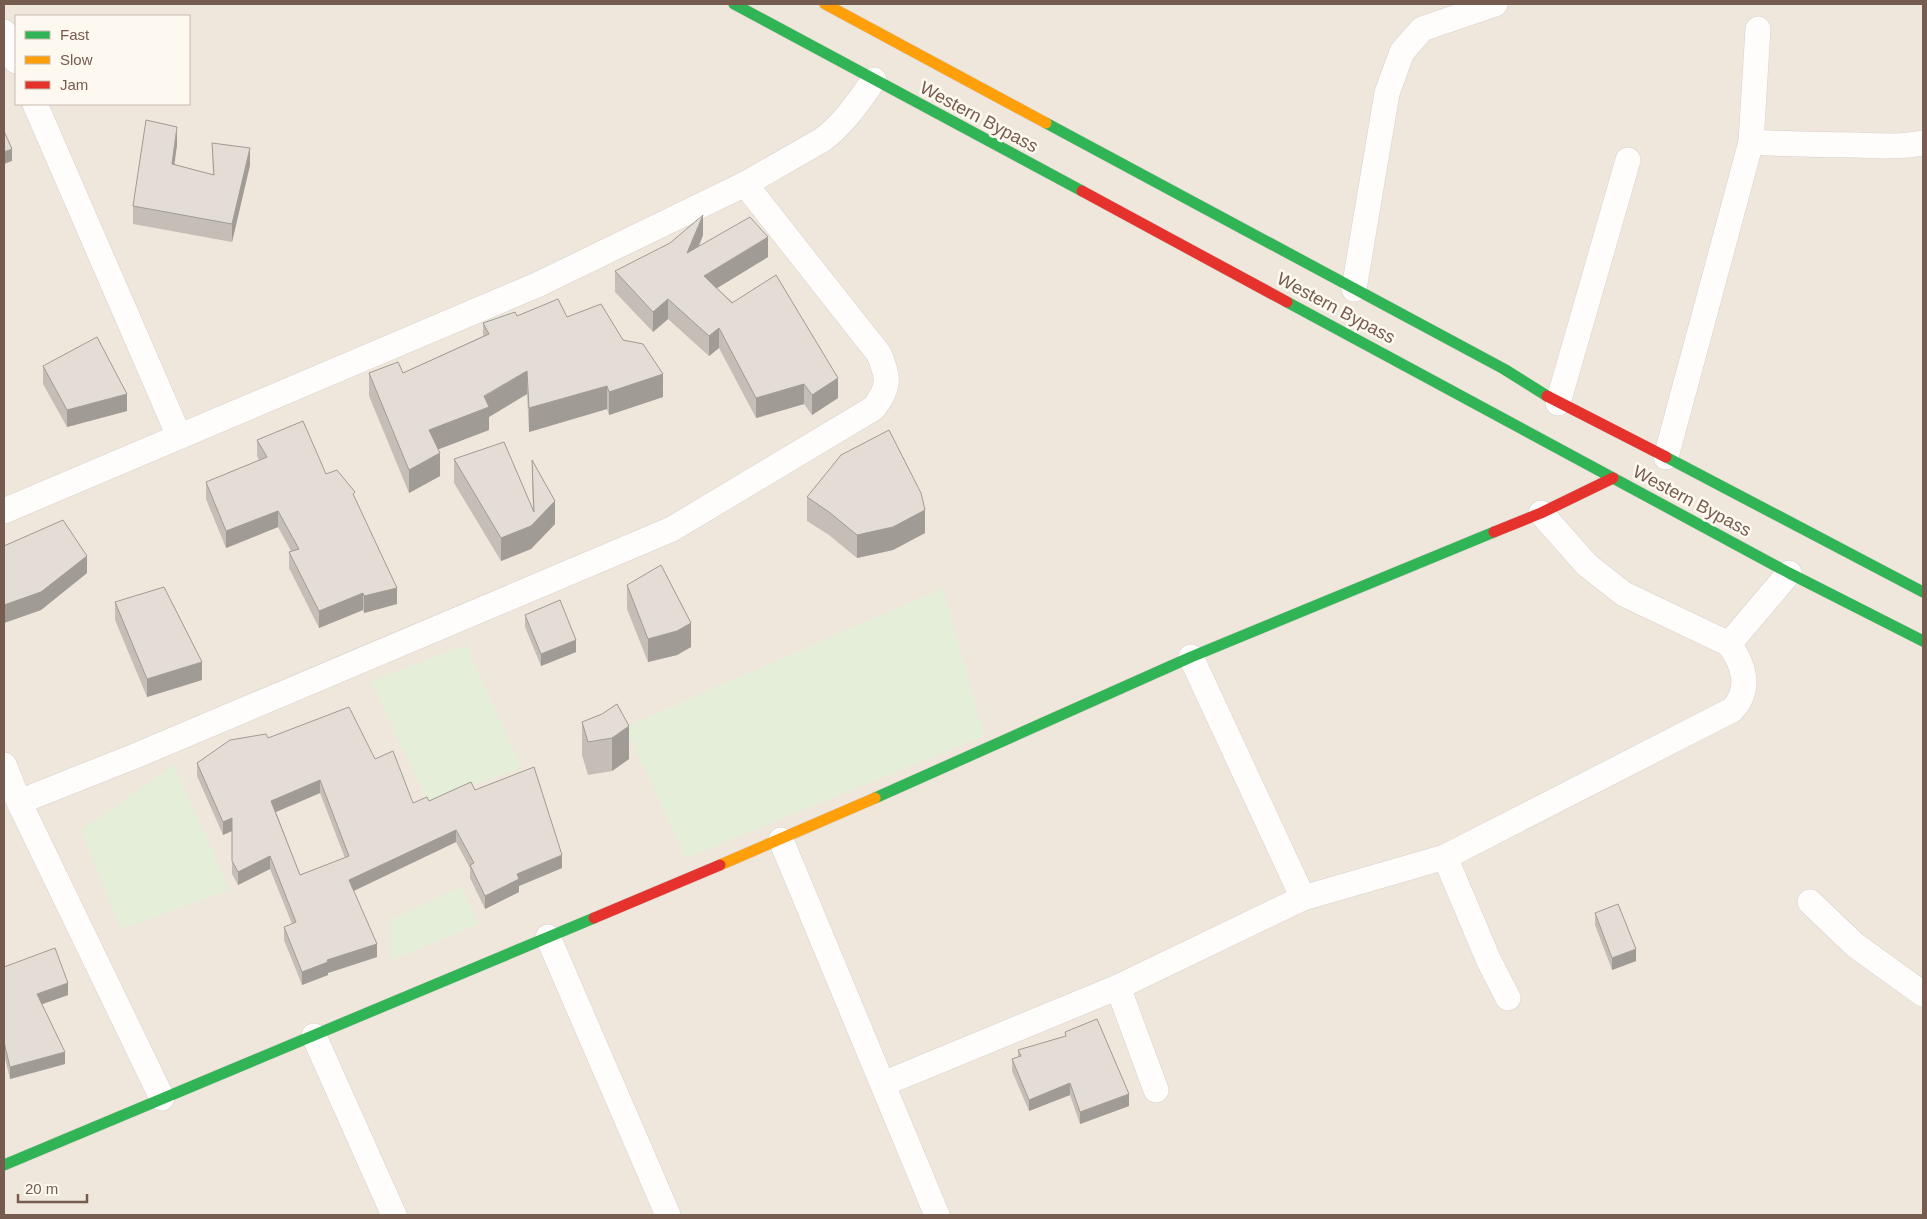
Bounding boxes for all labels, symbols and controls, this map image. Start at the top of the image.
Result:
legend [15,15,190,105]
text: Fast [60,26,90,43]
text: Slow [60,51,93,68]
text: Jam [60,76,88,93]
street label: Western Bypass [917,77,1041,157]
street label: Western Bypass [1274,268,1398,348]
street label: Western Bypass [1630,461,1754,541]
scale bar [18,1172,86,1204]
text: 20 m [25,1180,58,1197]

